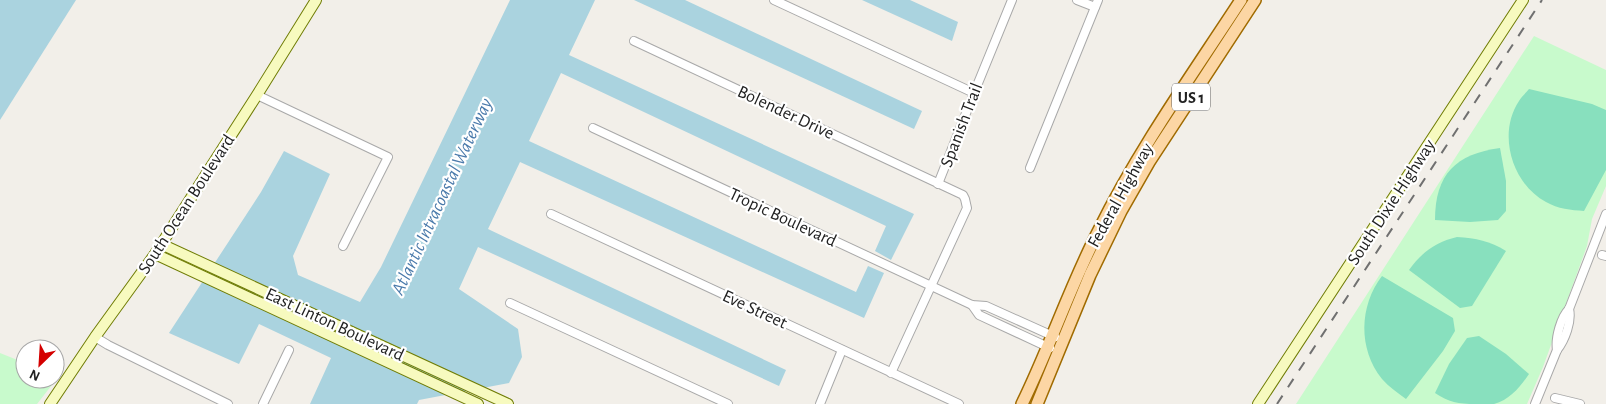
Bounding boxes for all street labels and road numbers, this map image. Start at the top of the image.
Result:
street label: Spanish Trail [938,81,986,170]
street label: Bolender Drive [735,83,837,143]
road number: US 1 [1172,84,1210,110]
street label: South Ocean Boulevard [135,132,239,277]
street label: South Dixie Highway [1345,136,1439,269]
street label: Federal Highway [1085,140,1157,251]
street label: Tropic Boulevard [726,185,839,251]
street label: East Linton Boulevard [263,285,407,365]
street label: Eve Street [719,287,790,333]

